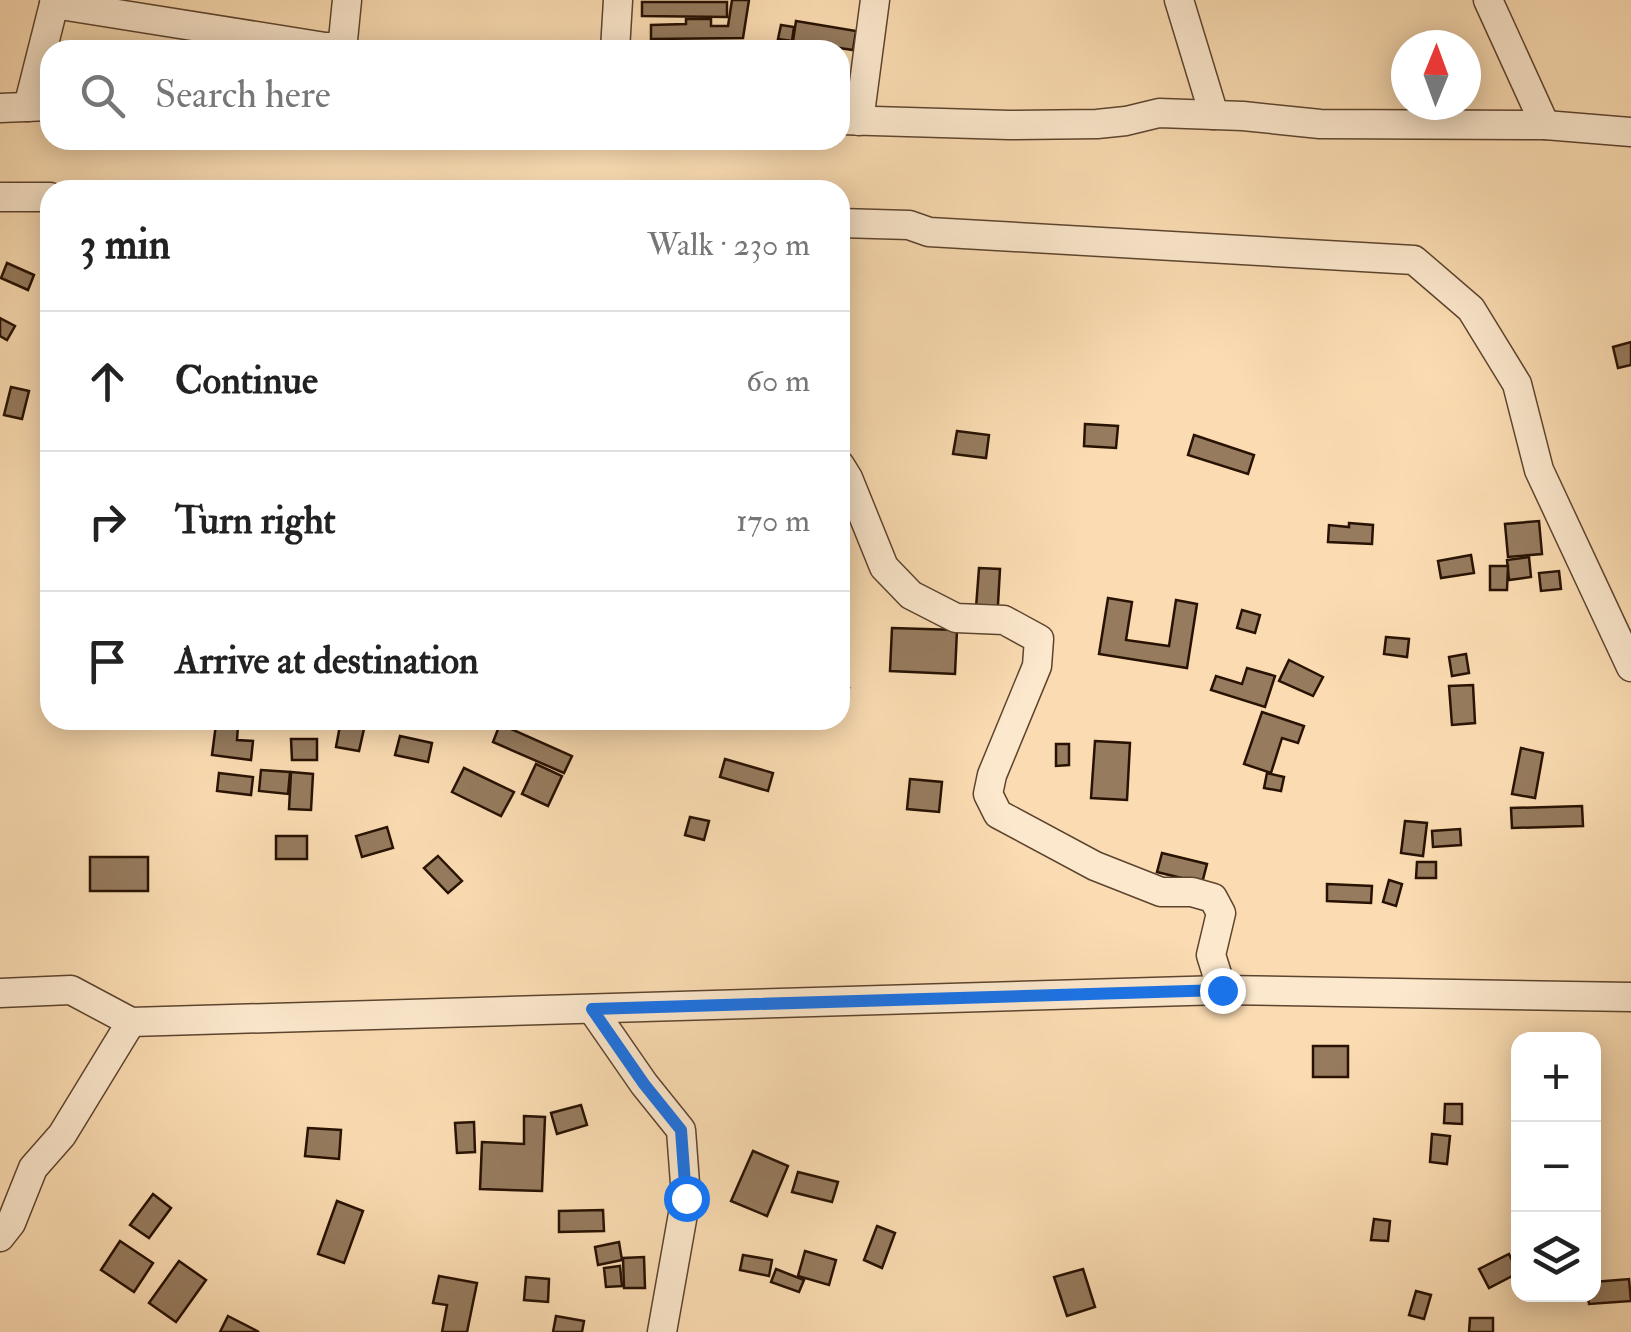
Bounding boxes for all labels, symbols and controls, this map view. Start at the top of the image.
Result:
north arrow [1391,30,1481,120]
search box [40,40,850,150]
icon: search [75,68,130,123]
text: Search here [155,71,331,119]
text: 3 min [80,219,170,271]
text: Walk · 230 m [647,225,810,265]
icon: ahead [80,354,135,409]
text: Continue [175,357,318,405]
text: 60 m [746,361,810,401]
icon: right [80,494,135,549]
text: Turn right [175,497,336,545]
text: 170 m [736,501,810,541]
icon: arrive [80,634,135,689]
text: Arrive at destination [175,637,479,685]
route end [1200,968,1246,1014]
map controls [1511,1032,1601,1302]
button: + [1511,1032,1601,1122]
button: − [1511,1122,1601,1212]
route start [664,1176,710,1222]
button: layers [1511,1212,1601,1302]

